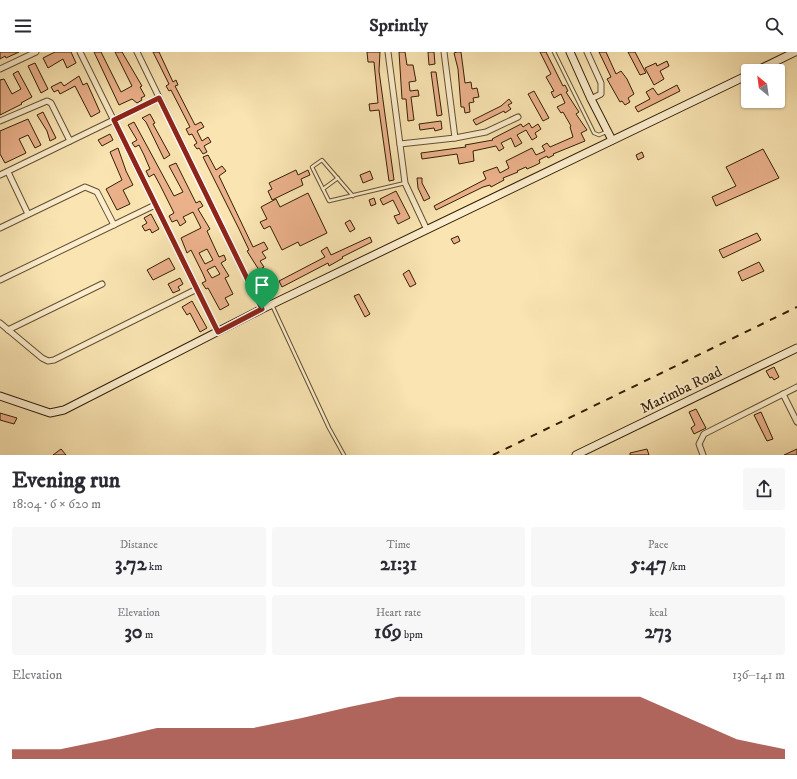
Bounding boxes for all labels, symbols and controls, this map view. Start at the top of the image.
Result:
icon: menu [12,15,34,37]
text: Sprintly [369,15,428,37]
icon: search [763,15,785,37]
north arrow [741,64,785,108]
map controls [741,64,785,108]
pin [245,268,279,309]
icon: arrive [251,274,273,296]
street label: Marimba Road [637,362,725,418]
text: Evening run [12,467,120,494]
button: share [743,468,785,510]
text: 18:04 · 6 × 620 m [12,496,101,512]
text: Distance [120,538,158,552]
text: Time [387,538,410,552]
text: Pace [648,538,668,552]
text: 3.72 [115,552,146,577]
text: 21:31 [380,552,417,577]
text: 5:47 [630,552,667,577]
text: km [146,560,163,574]
text: /km [667,560,686,574]
text: Elevation [118,606,160,620]
text: Heart rate [376,606,421,620]
text: kcal [649,606,667,620]
text: 30 [124,620,143,645]
text: 169 [374,620,402,645]
text: 273 [644,620,672,645]
text: m [143,628,153,642]
text: bpm [402,628,423,642]
text: Elevation [12,667,62,683]
text: 136–141 m [732,667,785,683]

